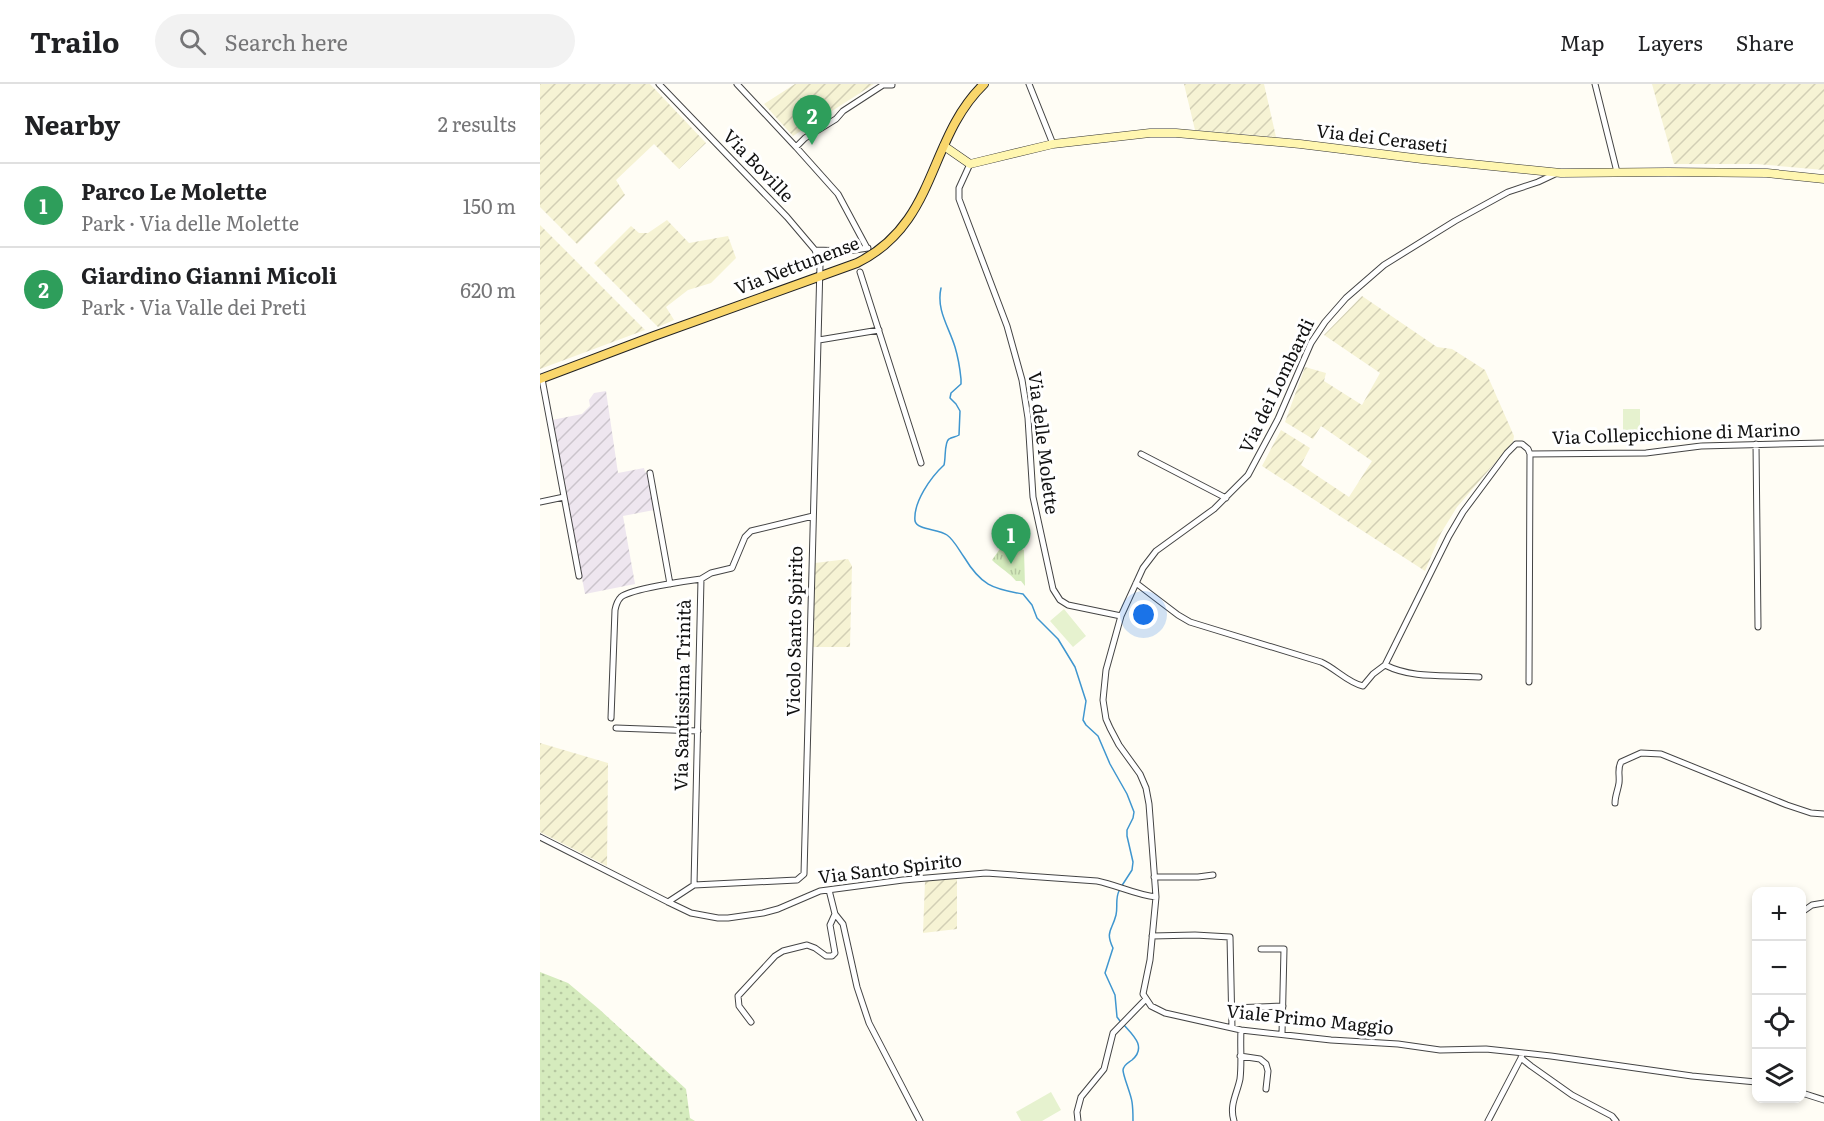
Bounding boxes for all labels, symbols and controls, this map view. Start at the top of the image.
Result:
search box [155,14,575,68]
text: Trailo [30,20,119,62]
icon: search [176,25,209,58]
text: Search here [224,25,348,58]
text: Map [1560,26,1605,57]
text: Layers [1638,26,1703,57]
text: Share [1736,26,1794,57]
pin: 2 [792,95,832,145]
text: Nearby [24,104,120,143]
text: 2 results [438,108,516,138]
street label: Via dei Ceraseti [1315,116,1450,159]
street label: Via Boville [717,122,801,208]
text: Parco Le Molette [81,174,267,207]
text: 1 [39,190,48,220]
text: 150 m [463,190,516,220]
text: Park · Via delle Molette [81,207,299,237]
street label: Via Nettunense [730,228,863,301]
text: Giardino Gianni Micoli [81,258,337,291]
text: 2 [38,274,49,304]
text: 620 m [460,274,516,304]
text: Park · Via Valle dei Preti [81,291,306,321]
street label: Via dei Lombardi [1231,314,1320,457]
street label: Via delle Molette [1022,370,1067,516]
street label: Via Collepicchione di Marino [1551,415,1801,450]
pin: 1 [992,514,1030,564]
street label: Vicolo Santo Spirito [779,545,808,716]
street label: Via Santissima Trinità [666,599,697,791]
your location [1129,600,1158,629]
street label: Via Santo Spirito [816,845,963,890]
map controls [1752,887,1806,1103]
button: + [1752,887,1806,941]
button: − [1752,941,1806,995]
button: locate [1752,995,1806,1049]
street label: Viale Primo Maggio [1225,996,1395,1041]
button: layers [1752,1049,1806,1103]

